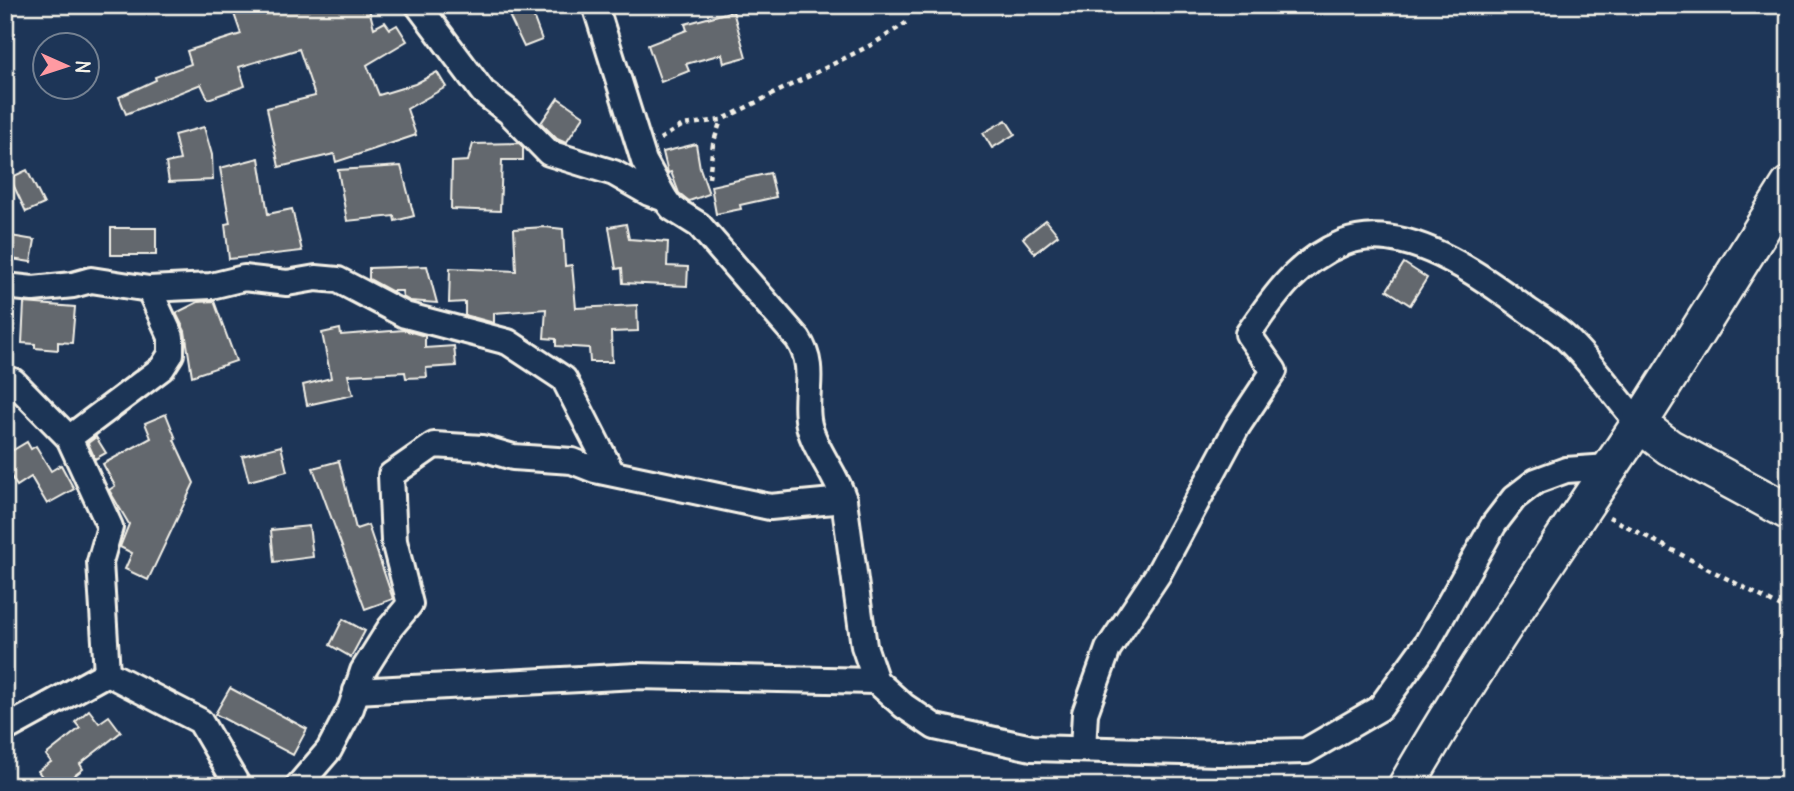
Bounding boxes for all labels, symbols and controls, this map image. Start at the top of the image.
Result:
north arrow [32,32,102,102]
text: N [71,60,95,74]

